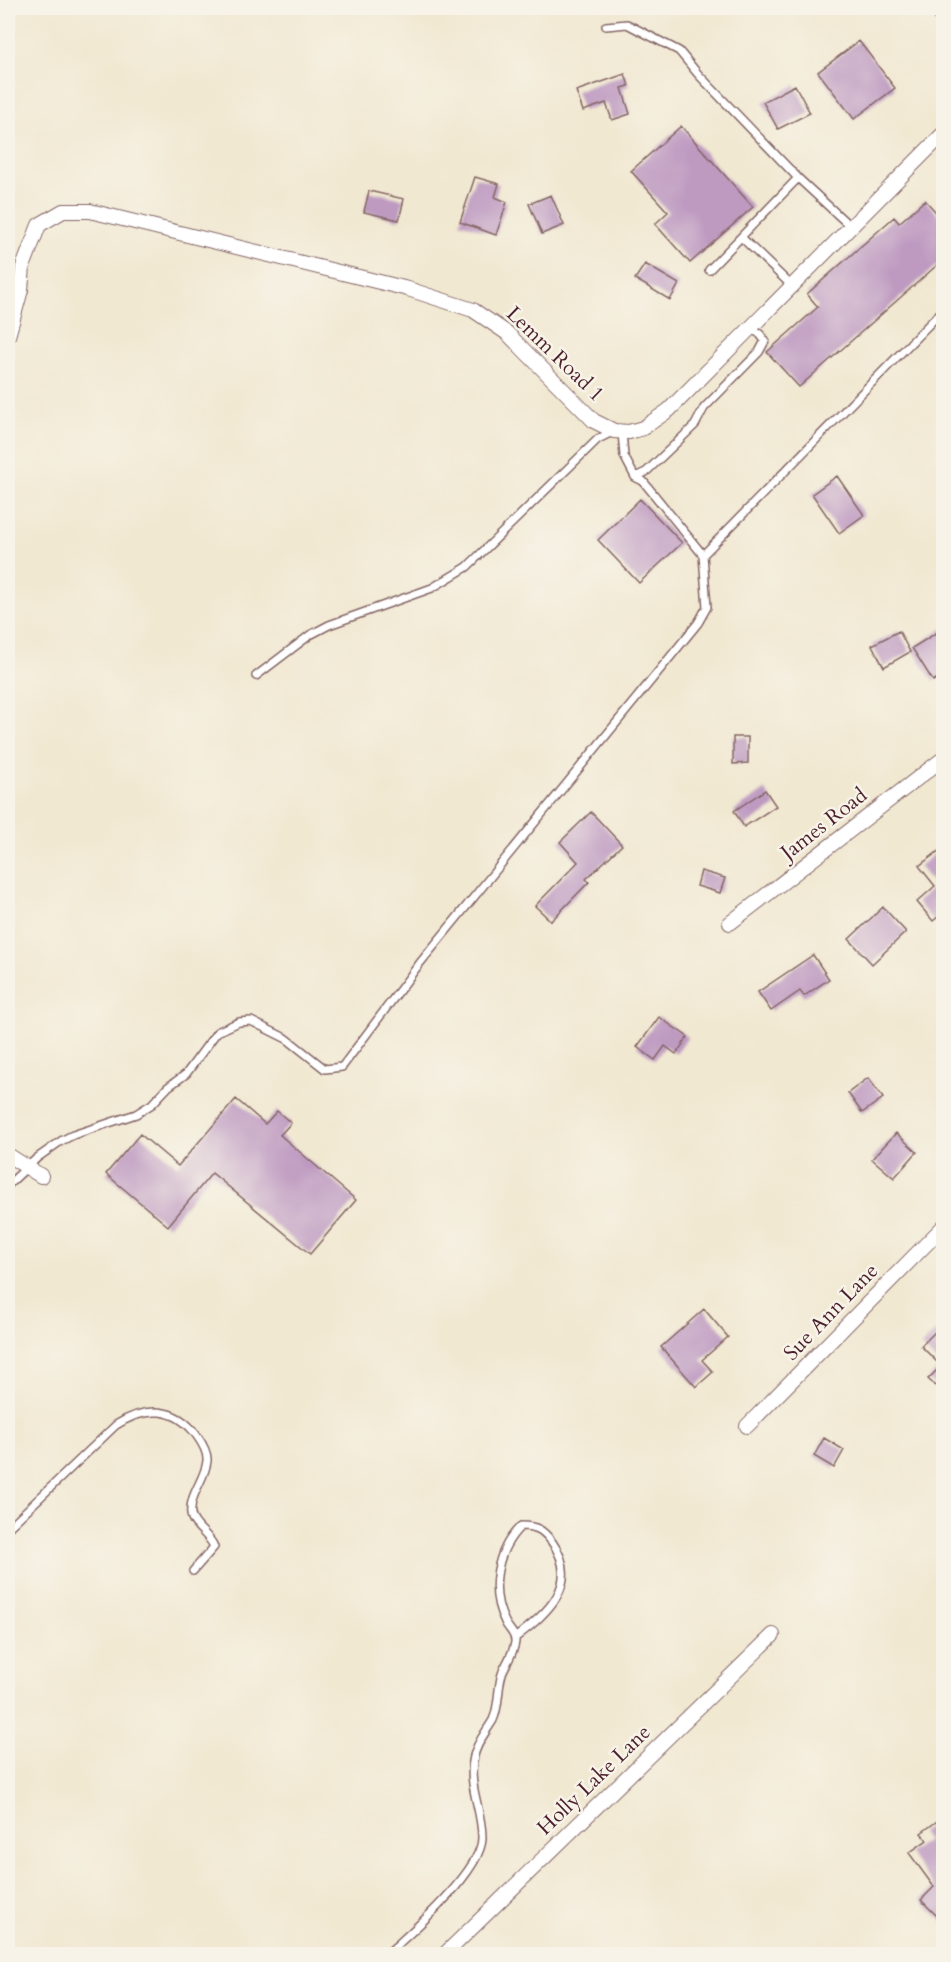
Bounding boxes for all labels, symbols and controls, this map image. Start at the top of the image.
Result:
street label: Lemm Road 1 [500,300,610,408]
street label: James Road [772,781,873,869]
street label: Sue Ann Lane [777,1257,885,1367]
street label: Holly Lake Lane [531,1718,657,1842]

